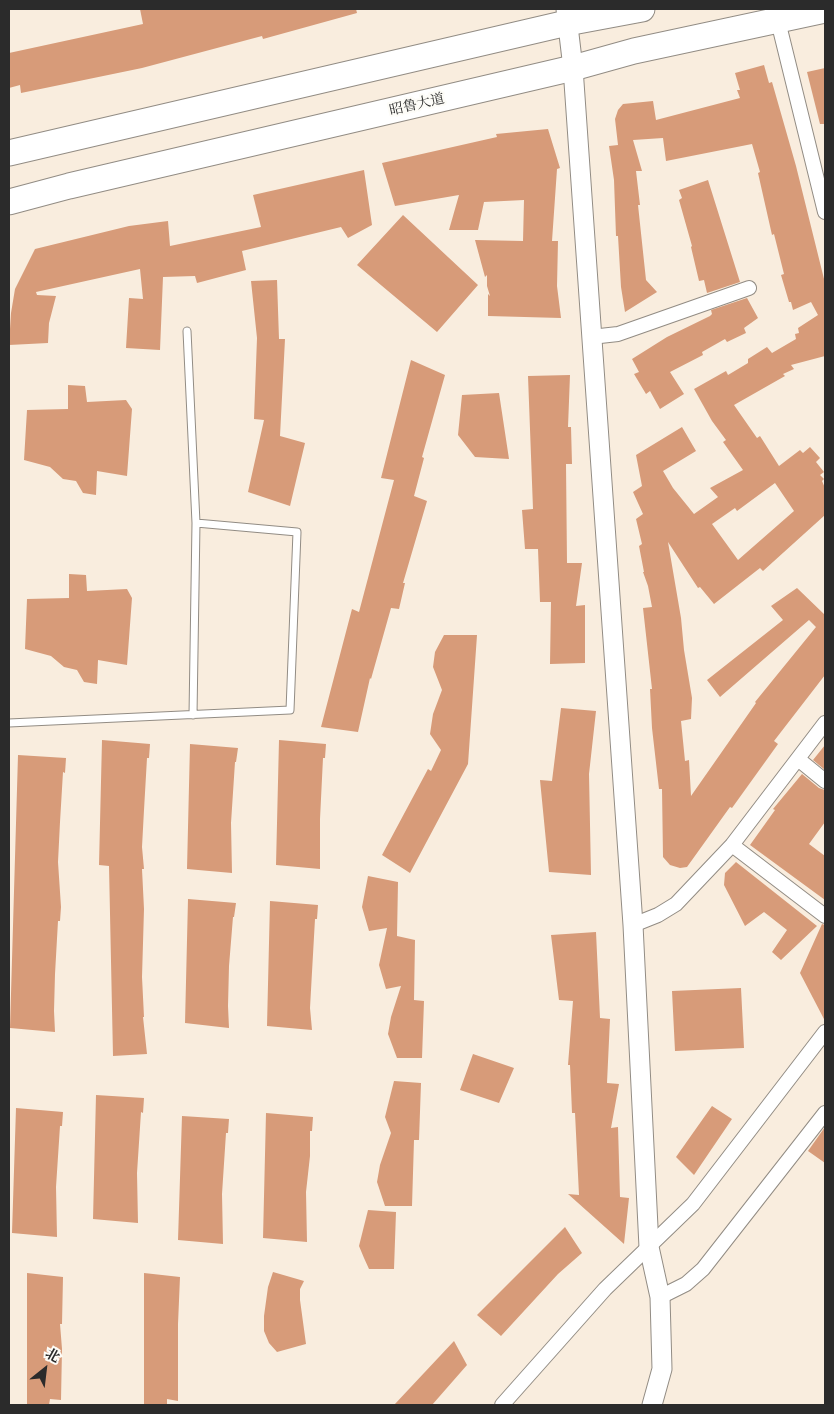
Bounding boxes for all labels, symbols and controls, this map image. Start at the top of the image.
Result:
street label: 昭鲁大道 [388,91,446,119]
north arrow [20,1344,70,1394]
text: 北 [43,1346,62,1365]

